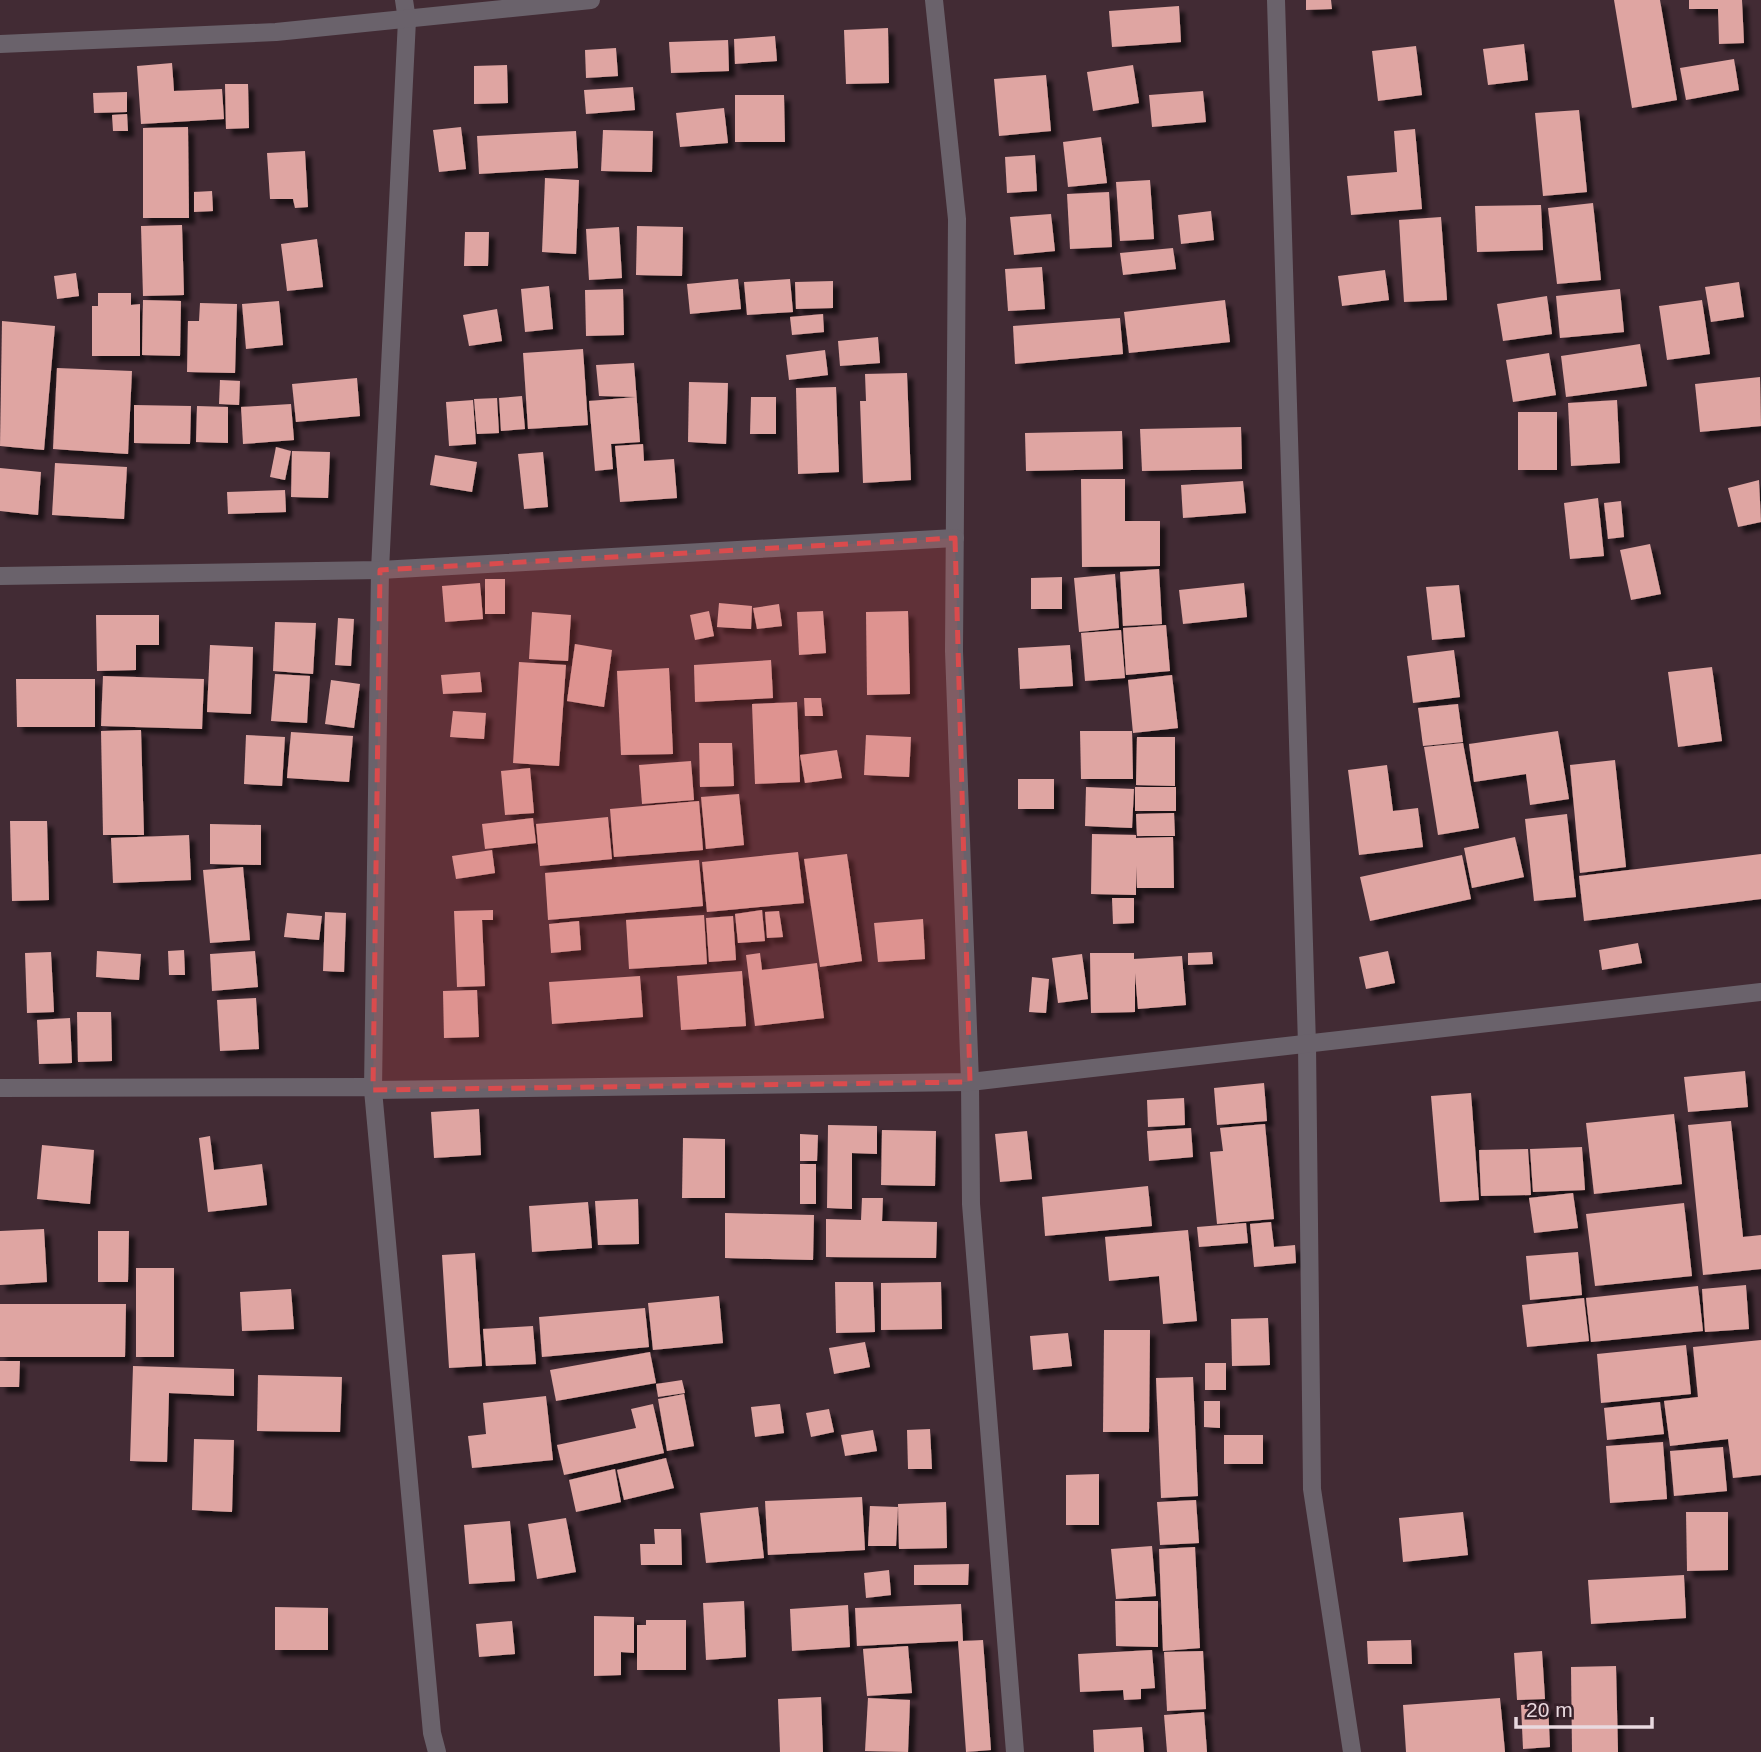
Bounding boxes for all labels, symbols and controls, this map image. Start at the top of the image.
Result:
scale bar [1516,1686,1652,1730]
text: 20 m [1526,1698,1573,1721]

